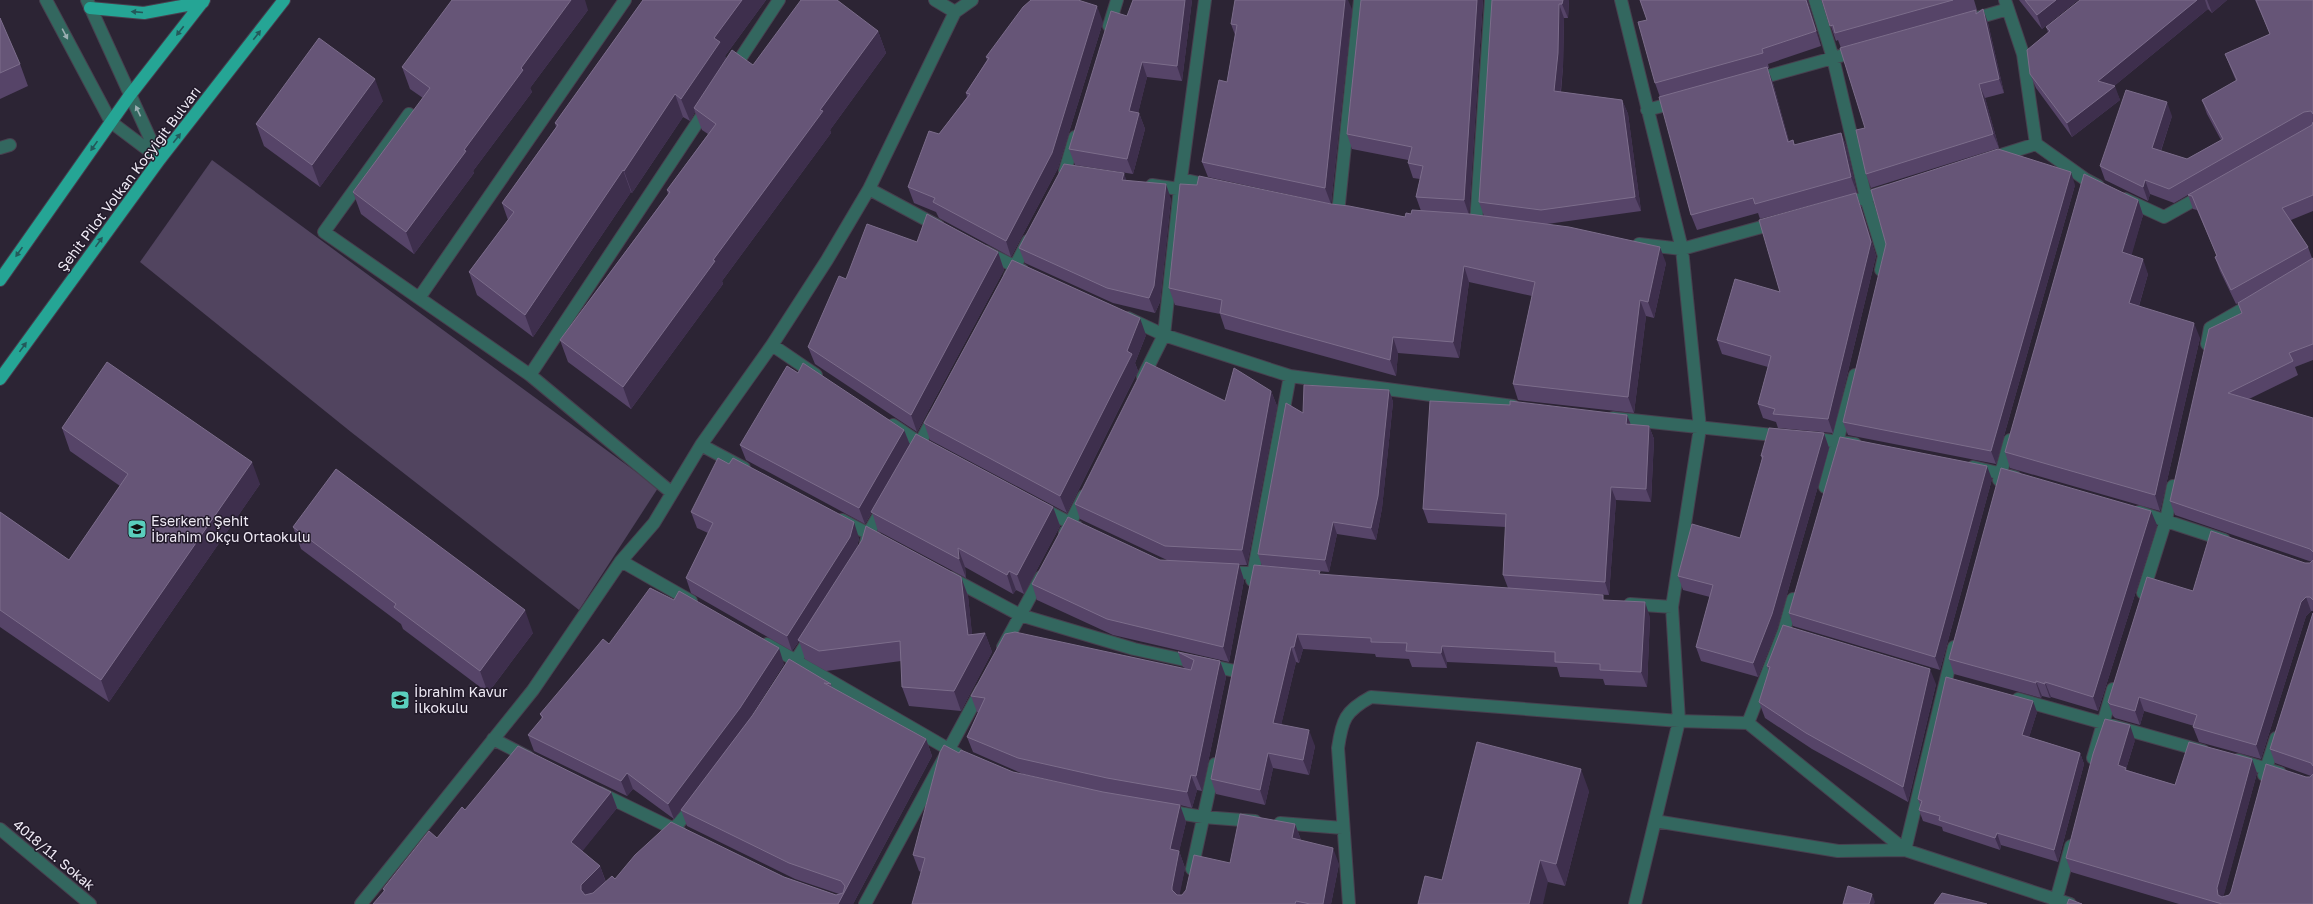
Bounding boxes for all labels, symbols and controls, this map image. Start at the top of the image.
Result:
one-way arrow [130,9,143,16]
one-way arrow [176,25,185,36]
one-way arrow [62,28,68,40]
one-way arrow [252,30,261,41]
street label: Şehit Pilot Volkan Koçyiğit Bulvarı [53,83,204,275]
one-way arrow [134,105,140,117]
one-way arrow [172,132,181,143]
one-way arrow [90,141,98,151]
one-way arrow [95,237,103,247]
one-way arrow [15,247,23,258]
one-way arrow [19,342,27,353]
place label: Eserkent Şehit İbrahim Okçu Ortaokulu [151,512,310,545]
school or university icon: Eserkent Şehit İbrahim Okçu Ortaokulu [126,518,148,540]
place label: İbrahim Kavur İlkokulu [414,683,508,716]
school or university icon: İbrahim Kavur İlkokulu [389,689,411,711]
street label: 4018/11. Sokak [10,815,99,894]

